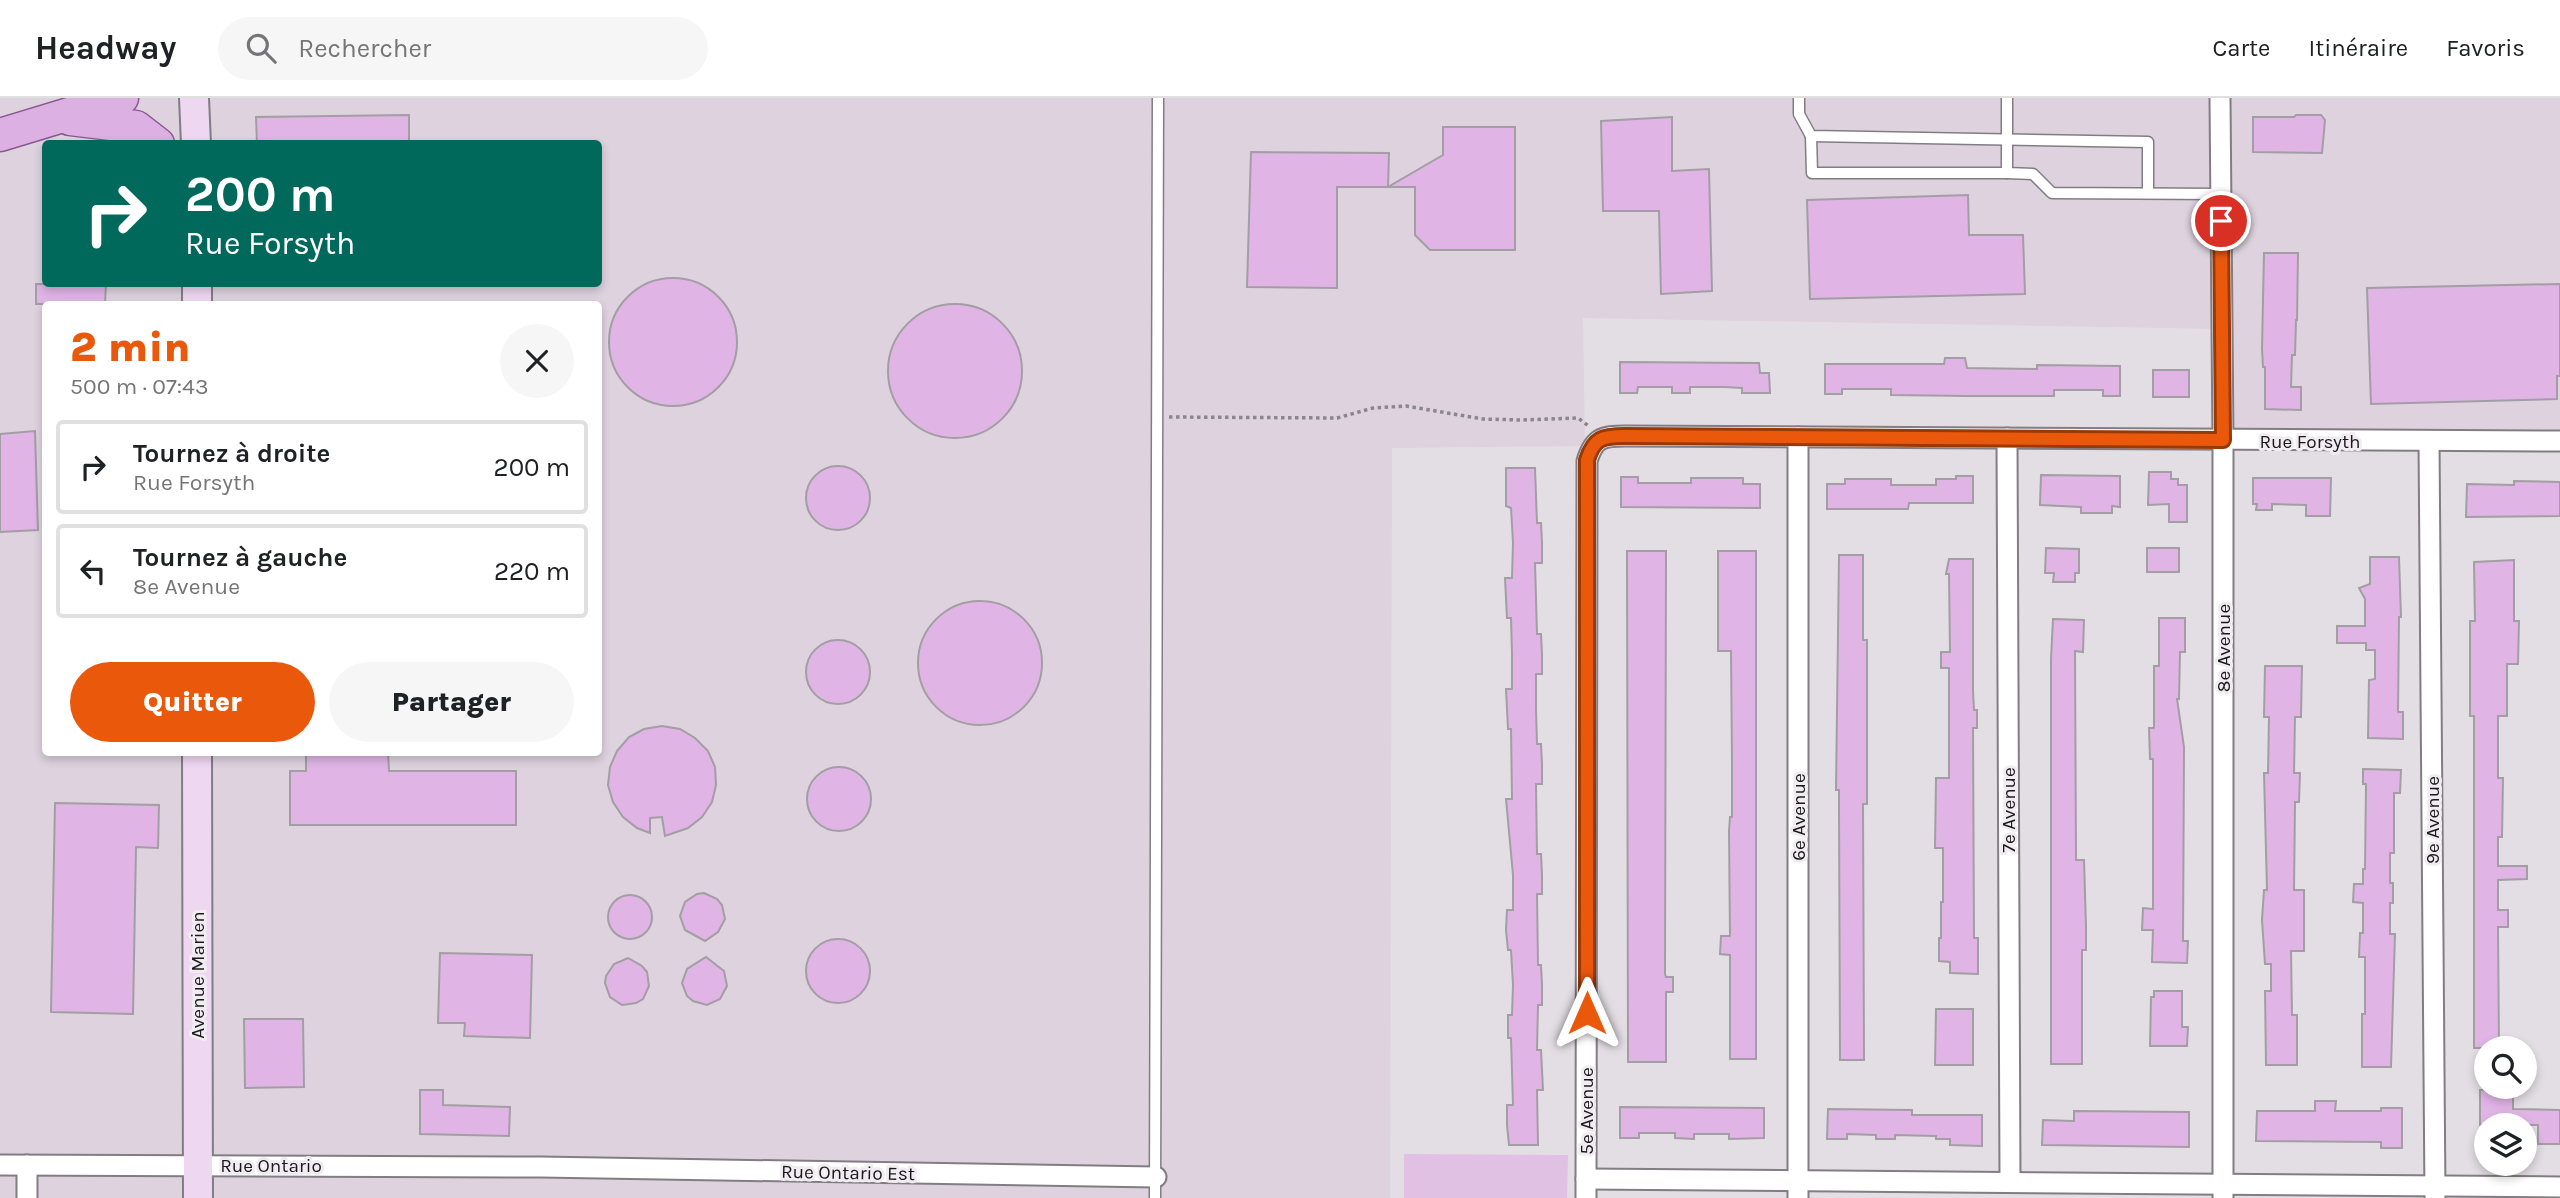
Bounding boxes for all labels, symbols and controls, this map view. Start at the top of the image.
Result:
search box [218,17,708,80]
text: Headway [35,29,176,67]
icon: search [242,29,280,67]
text: Rechercher [298,33,431,64]
text: Carte [2212,34,2270,62]
text: Itinéraire [2308,34,2408,62]
text: Favoris [2446,34,2525,62]
text: 200 m [185,166,336,223]
icon: right [70,168,161,259]
pin [2191,191,2251,251]
icon: arrive [2202,202,2240,240]
text: Rue Forsyth [185,225,355,262]
text: 2 min [70,322,190,372]
button: close [500,324,574,398]
text: 500 m · 07:43 [70,373,208,400]
street label: Rue Forsyth [2259,431,2361,453]
text: Tournez à droite [133,438,330,469]
icon: right [74,448,112,486]
text: 200 m [494,452,570,483]
text: Rue Forsyth [133,469,255,496]
text: Tournez à gauche [133,542,347,573]
icon: left [74,552,112,590]
text: 220 m [494,556,570,587]
text: 8e Avenue [133,573,240,600]
street label: 8e Avenue [2213,604,2235,692]
button: Quitter [70,662,315,742]
button: Partager [329,662,574,742]
street label: 7e Avenue [1998,767,2020,853]
street label: 6e Avenue [1788,773,1810,861]
street label: 9e Avenue [2422,776,2444,864]
street label: Avenue Marien [187,911,209,1039]
position arrow [1550,976,1624,1050]
map controls [2474,1036,2537,1176]
button: search [2474,1036,2537,1099]
street label: 5e Avenue [1576,1067,1598,1155]
button: layers [2474,1113,2537,1176]
street label: Rue Ontario [220,1155,322,1177]
street label: Rue Ontario Est [781,1161,915,1185]

